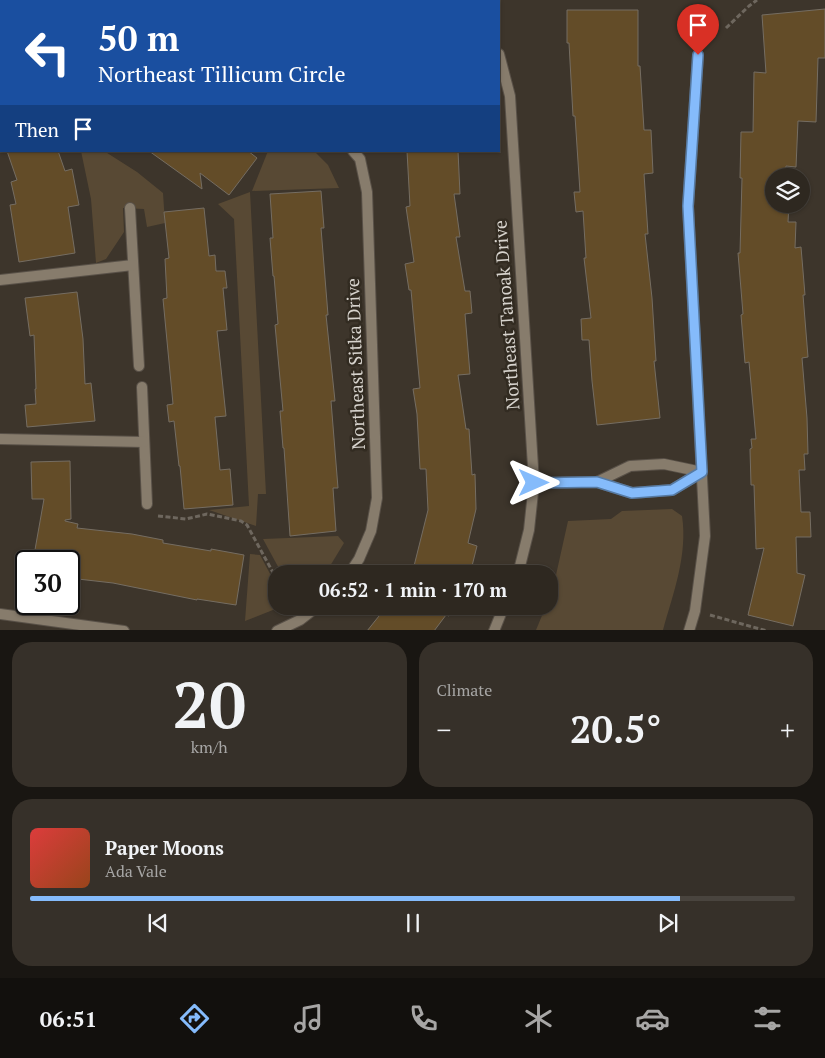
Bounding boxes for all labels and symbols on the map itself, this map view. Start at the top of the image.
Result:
pin [677,4,719,55]
street label: Northeast Tanoak Drive [487,219,525,411]
street label: Northeast Sitka Drive [340,278,370,450]
position arrow [507,456,559,508]
speed limit sign: 30 [15,550,80,615]

